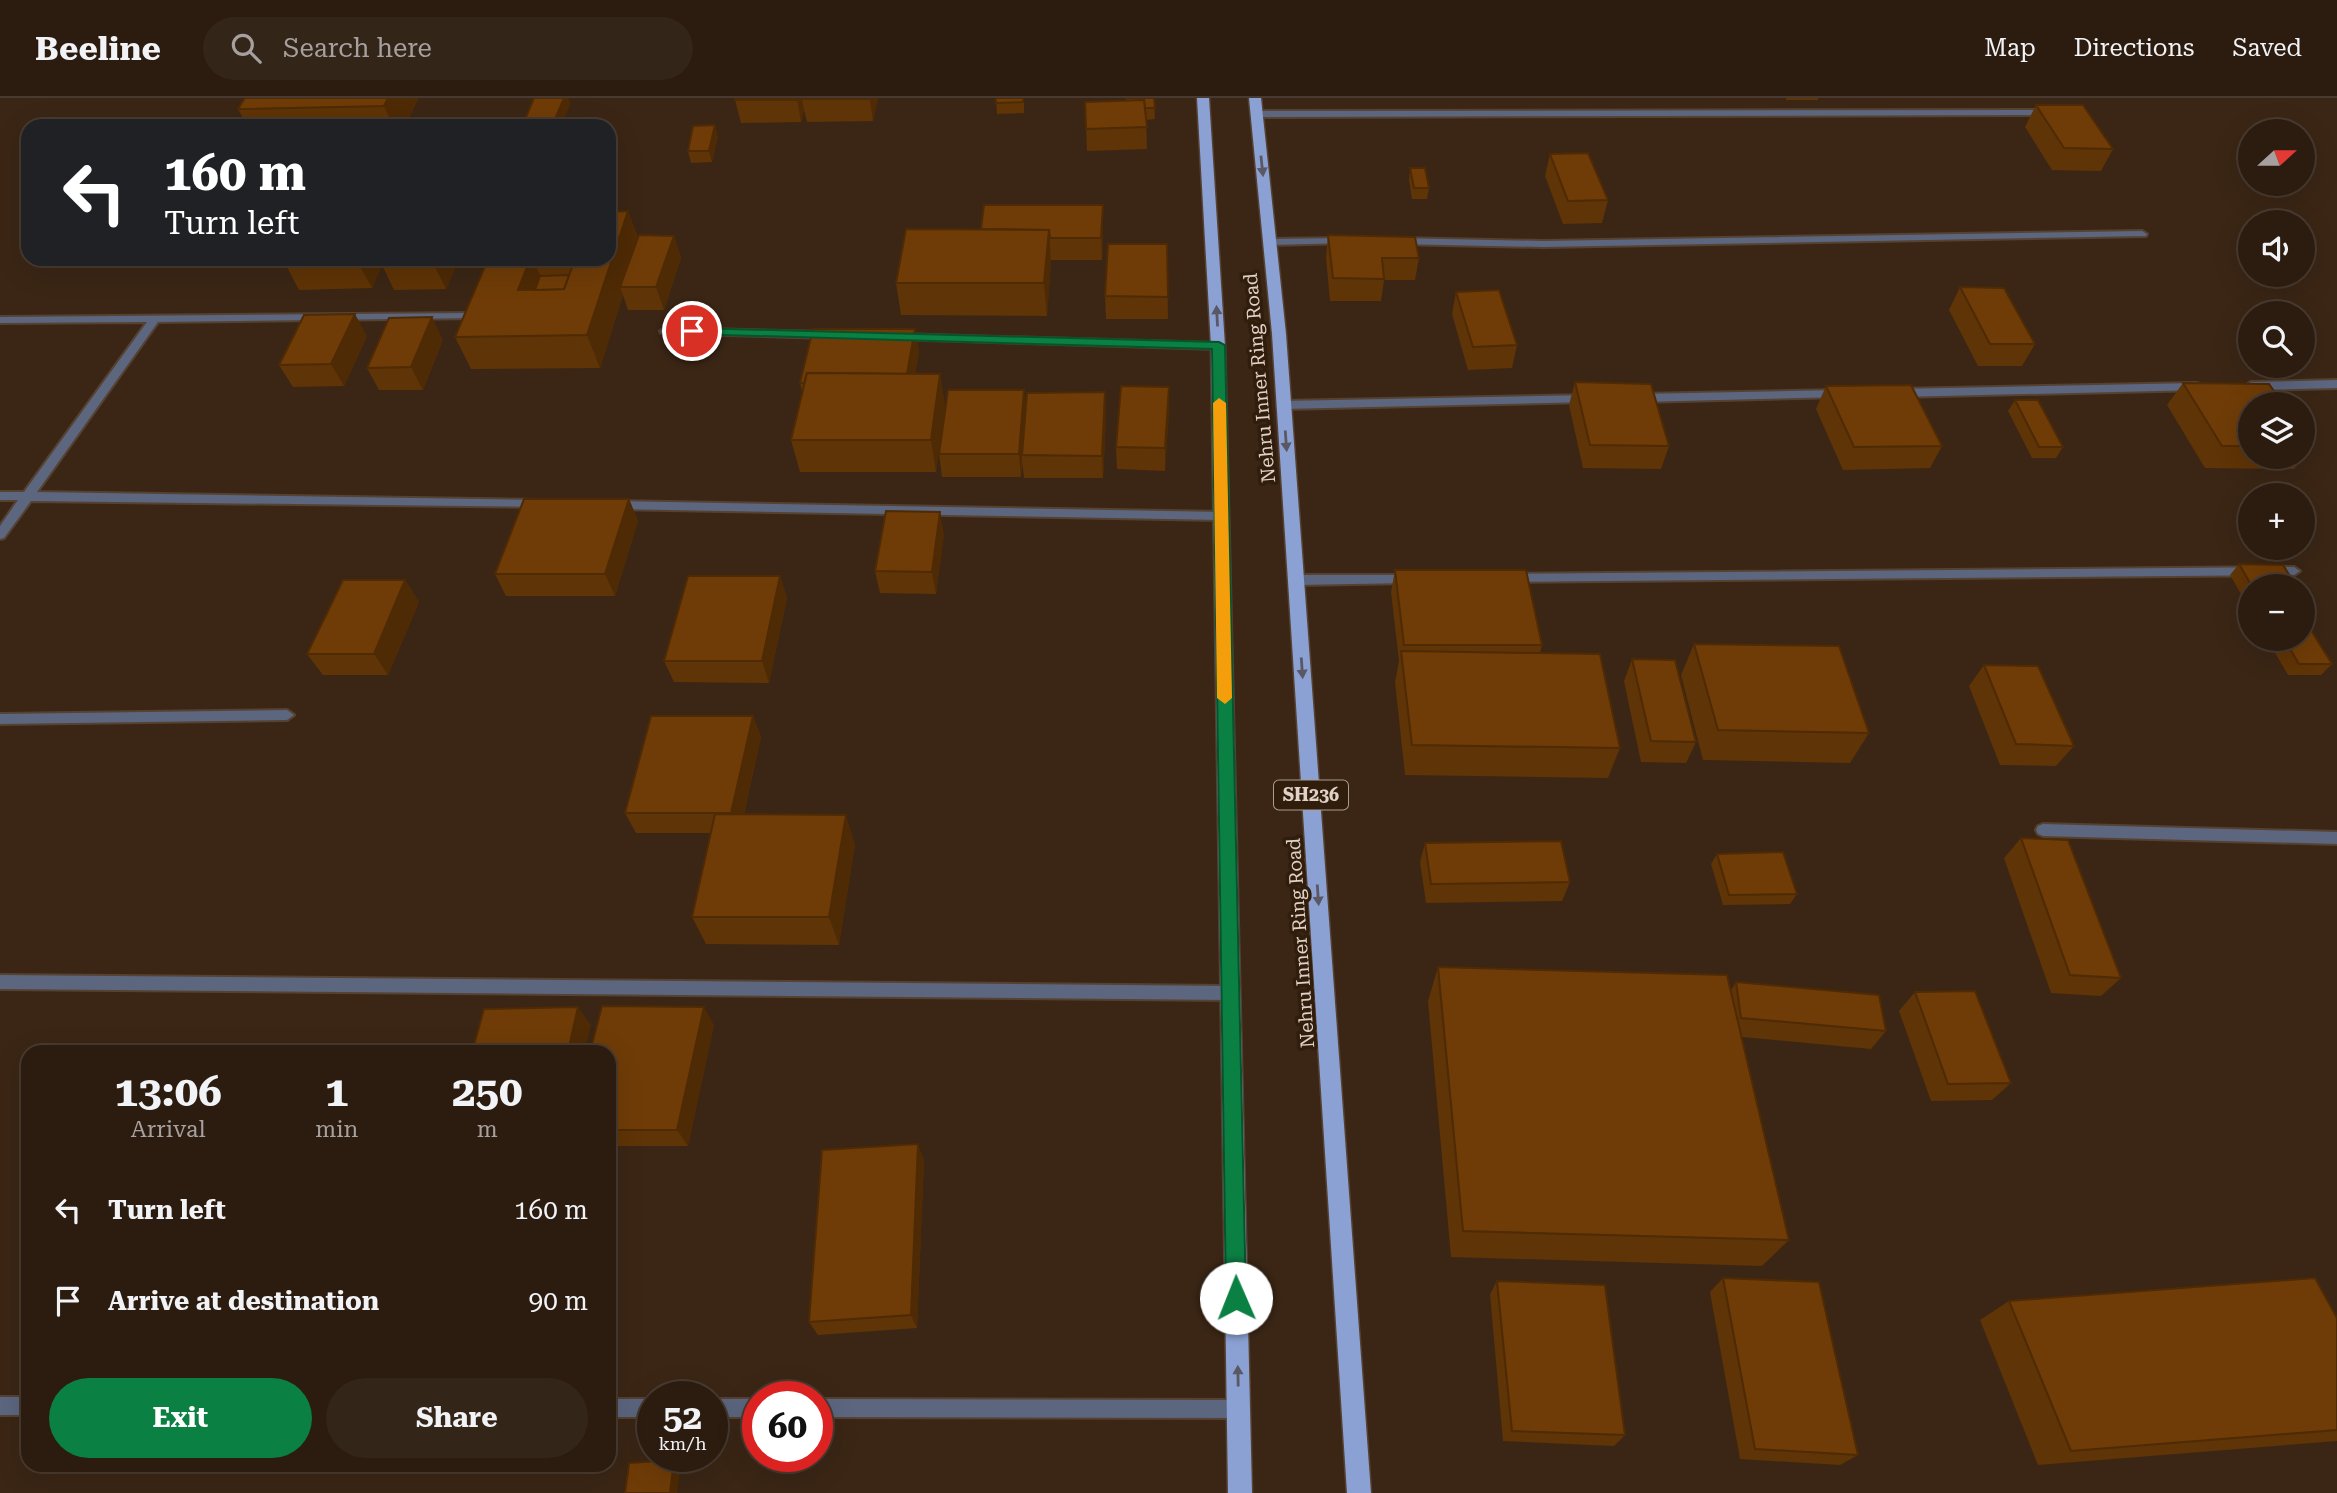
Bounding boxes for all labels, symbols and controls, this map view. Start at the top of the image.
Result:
search box [203,17,693,80]
text: Beeline [35,29,161,68]
icon: search [227,29,265,67]
text: Search here [283,33,432,63]
text: Map [1984,34,2036,62]
text: Directions [2074,34,2194,62]
text: Saved [2232,34,2302,62]
north arrow [2238,119,2315,196]
map controls [2238,119,2315,651]
text: 160 m [164,145,306,202]
icon: left [49,147,140,238]
one-way arrow [1257,155,1268,177]
text: Turn left [164,204,299,242]
button: sound [2238,210,2315,287]
street label: Nehru Inner Ring Road [1239,272,1280,484]
pin [662,301,722,361]
button: search [2238,301,2315,378]
one-way arrow [1211,304,1222,326]
icon: arrive [673,312,711,350]
button: layers [2238,392,2315,469]
one-way arrow [1281,431,1292,453]
button: + [2238,483,2315,560]
button: − [2238,574,2315,651]
one-way arrow [1297,657,1308,679]
road number: SH236 [1274,780,1348,810]
street label: Nehru Inner Ring Road [1282,837,1319,1049]
one-way arrow [1313,884,1324,906]
text: 13:06 [115,1067,222,1116]
text: 1 [325,1067,349,1116]
text: 250 [452,1067,522,1116]
text: Arrival [131,1116,205,1143]
text: min [315,1116,358,1143]
text: m [477,1116,498,1143]
icon: left [49,1191,87,1229]
text: Turn left [108,1195,226,1225]
text: 160 m [514,1195,588,1225]
position arrow [1199,1261,1273,1335]
icon: arrive [49,1282,87,1320]
text: Arrive at destination [108,1286,379,1316]
text: 90 m [529,1286,588,1316]
one-way arrow [1232,1365,1243,1387]
button: Exit [49,1378,312,1458]
button: Share [326,1378,588,1458]
speed limit sign: 60 [742,1381,833,1472]
text: 52 [663,1397,702,1438]
text: km/h [658,1433,707,1454]

